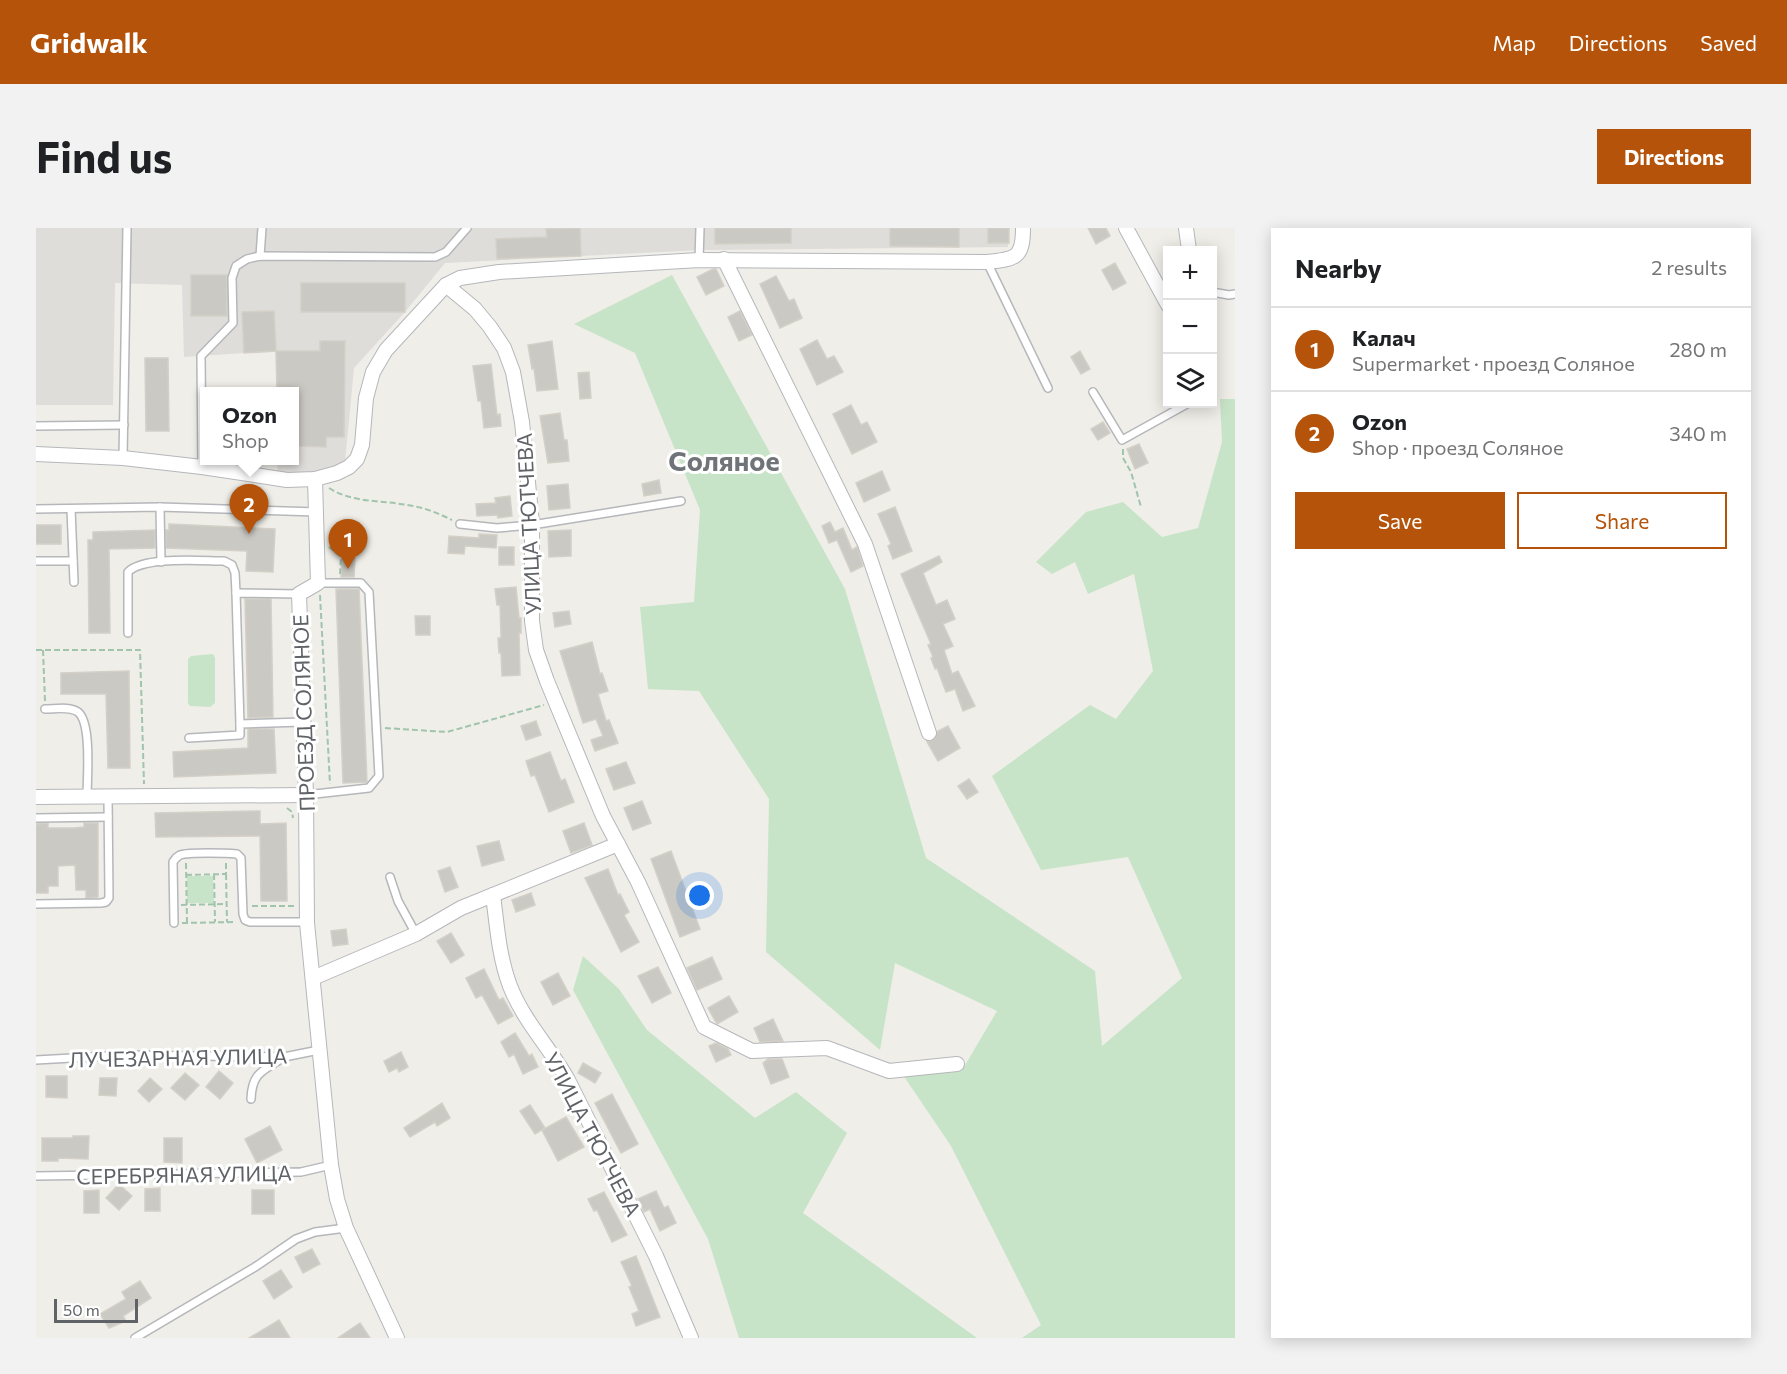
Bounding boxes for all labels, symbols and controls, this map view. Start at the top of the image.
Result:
text: Gridwalk [30,25,148,59]
text: Map [1493,30,1536,55]
text: Directions [1569,30,1667,55]
text: Saved [1700,30,1757,55]
button: Directions [1597,129,1751,184]
text: Find us [36,130,172,182]
map controls [1163,246,1217,408]
button: + [1163,246,1217,300]
text: Nearby [1295,252,1382,283]
text: 2 results [1651,255,1727,279]
button: − [1163,300,1217,354]
text: Калач [1352,324,1416,351]
text: 1 [1310,337,1319,361]
text: 280 m [1669,337,1727,361]
text: Supermarket · проезд Соляное [1352,351,1635,375]
button: layers [1163,354,1217,408]
popup [200,387,299,465]
text: Ozon [222,401,277,428]
text: Ozon [1352,408,1407,435]
text: 2 [1309,421,1320,445]
text: 340 m [1669,421,1727,445]
text: Shop [222,428,269,452]
street label: УЛИЦА ТЮТЧЕВА [511,432,545,616]
text: Shop · проезд Соляное [1352,435,1564,459]
district label: Соляное [668,444,780,477]
pin: 2 [230,484,268,534]
button: Save [1295,492,1505,549]
button: Share [1517,492,1727,549]
pin: 1 [328,520,368,569]
street label: ПРОЕЗД СОЛЯНОЕ [287,614,319,812]
your location [685,881,714,910]
street label: ЛУЧЕЗАРНАЯ УЛИЦА [68,1043,288,1071]
street label: УЛИЦА ТЮТЧЕВА [539,1048,647,1220]
street label: СЕРЕБРЯНАЯ УЛИЦА [76,1160,292,1188]
scale bar [54,1296,138,1324]
text: 50 m [63,1300,100,1319]

